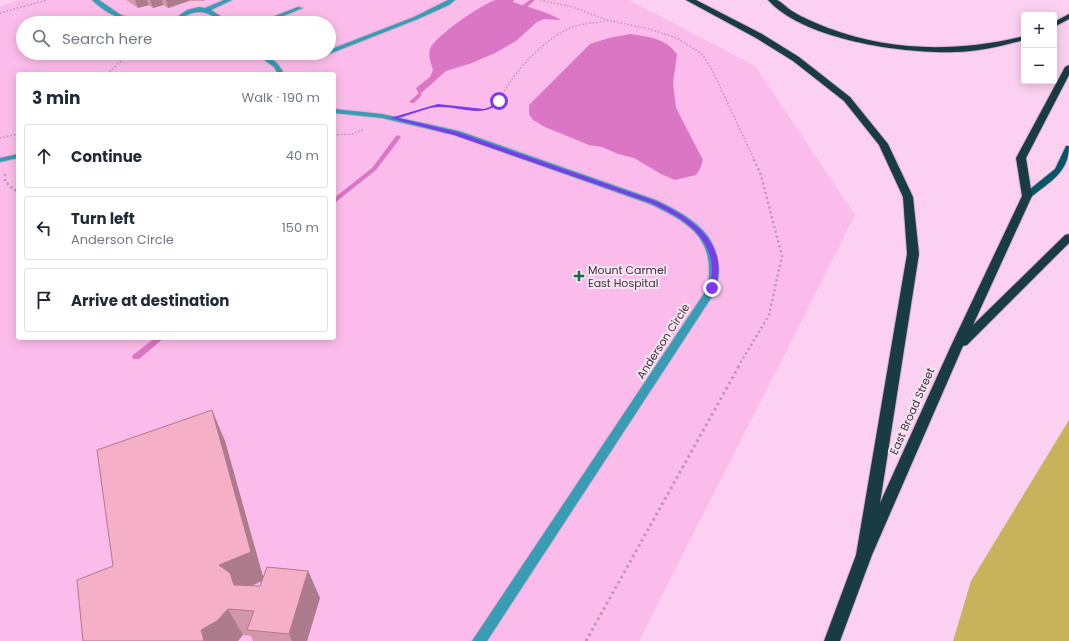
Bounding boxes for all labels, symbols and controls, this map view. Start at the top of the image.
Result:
map controls [1021,12,1057,84]
button: + [1021,12,1057,48]
search box [16,16,336,60]
icon: search [30,27,52,49]
text: Search here [62,28,152,49]
button: − [1021,48,1057,84]
text: 3 min [32,86,80,110]
text: Walk · 190 m [242,88,320,107]
route start [490,92,508,110]
icon: ahead [33,145,55,167]
text: Continue [71,146,142,167]
text: 40 m [286,146,319,165]
text: Turn left [71,208,135,229]
icon: left [33,217,55,239]
text: 150 m [282,218,319,237]
text: Anderson Circle [71,230,174,249]
place label: Mount Carmel East Hospital [588,262,666,291]
marker: Mount Carmel East Hospital [573,270,585,282]
route end [703,279,721,297]
icon: arrive [33,289,55,311]
text: Arrive at destination [71,290,229,311]
street label: Anderson Circle [633,300,694,382]
street label: East Broad Street [886,365,938,457]

